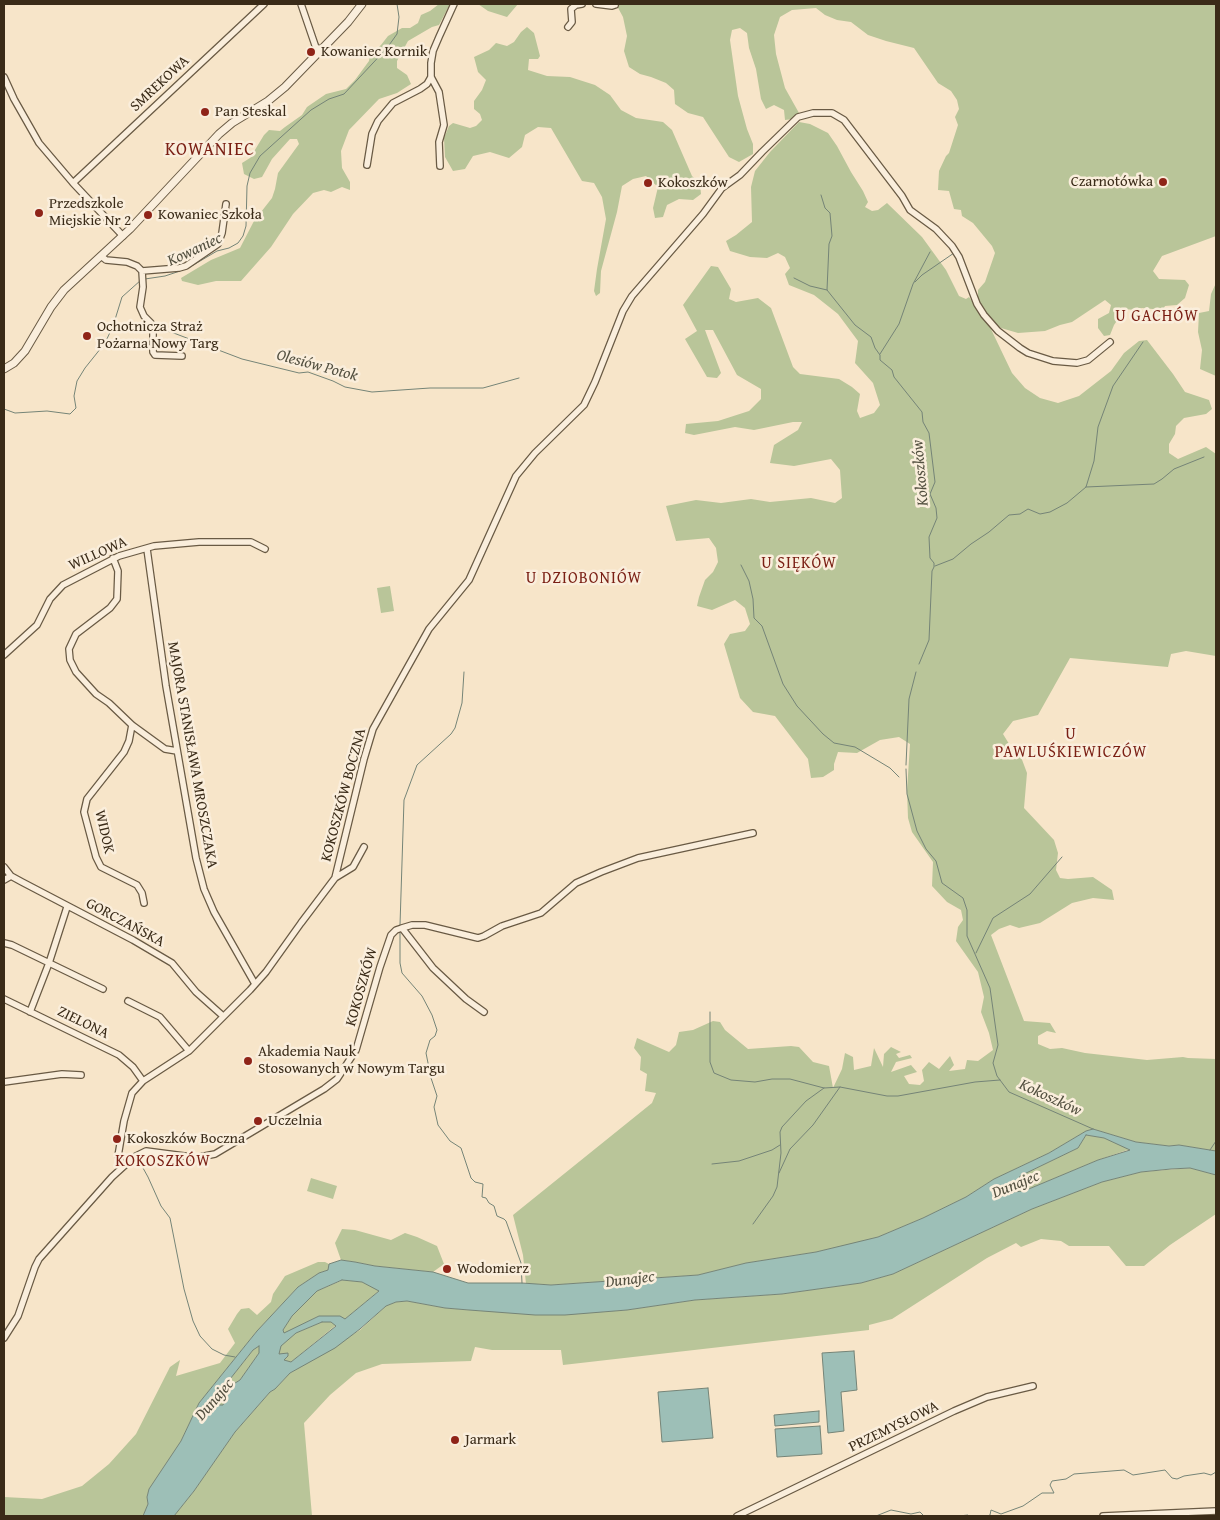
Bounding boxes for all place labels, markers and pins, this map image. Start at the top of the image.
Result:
place label: Kowaniec Kornik [321,43,427,61]
marker: Kowaniec Kornik [305,46,317,58]
place label: Pan Steskal [215,103,286,121]
marker: Pan Steskal [199,106,211,118]
place label: Czarnotówka [1071,173,1153,191]
place label: Kokoszków [658,174,728,192]
marker: Czarnotówka [1157,176,1169,188]
marker: Kokoszków [642,177,654,189]
place label: Przedszkole Miejskie Nr 2 [49,195,131,230]
place label: Kowaniec Szkoła [158,206,262,224]
marker: Przedszkole Miejskie Nr 2 [33,207,45,219]
marker: Kowaniec Szkoła [142,209,154,221]
place label: Ochotnicza Straż Pożarna Nowy Targ [97,318,219,353]
marker: Ochotnicza Straż Pożarna Nowy Targ [81,330,93,342]
place label: Akademia Nauk Stosowanych w Nowym Targu [258,1043,445,1078]
marker: Akademia Nauk Stosowanych w Nowym Targu [242,1055,254,1067]
place label: Uczelnia [268,1112,322,1130]
marker: Uczelnia [252,1115,264,1127]
place label: Kokoszków Boczna [127,1130,245,1148]
marker: Kokoszków Boczna [111,1133,123,1145]
place label: Wodomierz [457,1260,529,1278]
marker: Wodomierz [441,1263,453,1275]
place label: Jarmark [465,1431,516,1449]
marker: Jarmark [449,1434,461,1446]

